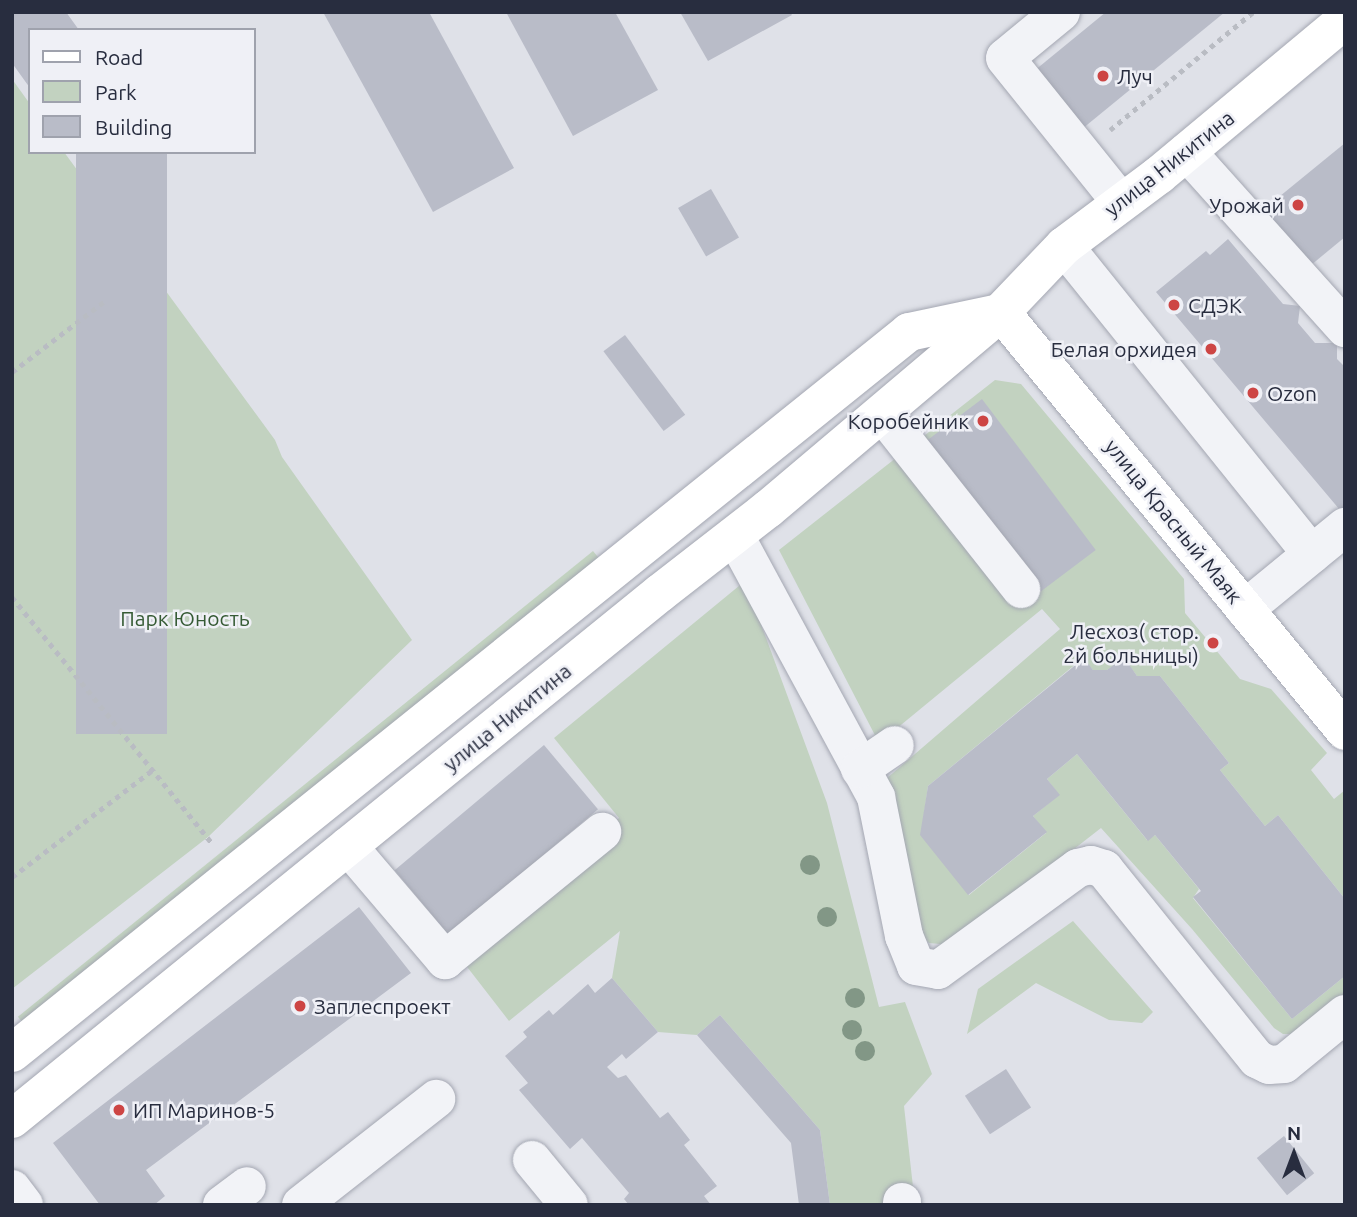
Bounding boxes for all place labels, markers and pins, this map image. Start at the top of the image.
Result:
place label: Луч [1117,63,1153,89]
marker: Луч [1095,68,1111,84]
place label: Урожай [1209,192,1284,218]
marker: Урожай [1290,197,1306,213]
place label: СДЭК [1188,292,1242,318]
marker: СДЭК [1166,297,1182,313]
place label: Белая орхидея [1051,336,1197,362]
marker: Белая орхидея [1203,341,1219,357]
place label: Ozon [1267,380,1317,406]
marker: Ozon [1245,385,1261,401]
place label: Коробейник [848,408,969,434]
marker: Коробейник [975,413,991,429]
place label: Лесхоз( стор. 2й больницы) [1063,618,1199,668]
marker: Лесхоз( стор. 2й больницы) [1205,635,1221,651]
place label: Заплеспроект [314,993,451,1019]
marker: Заплеспроект [292,998,308,1014]
place label: ИП Маринов-5 [133,1097,275,1123]
marker: ИП Маринов-5 [111,1102,127,1118]

